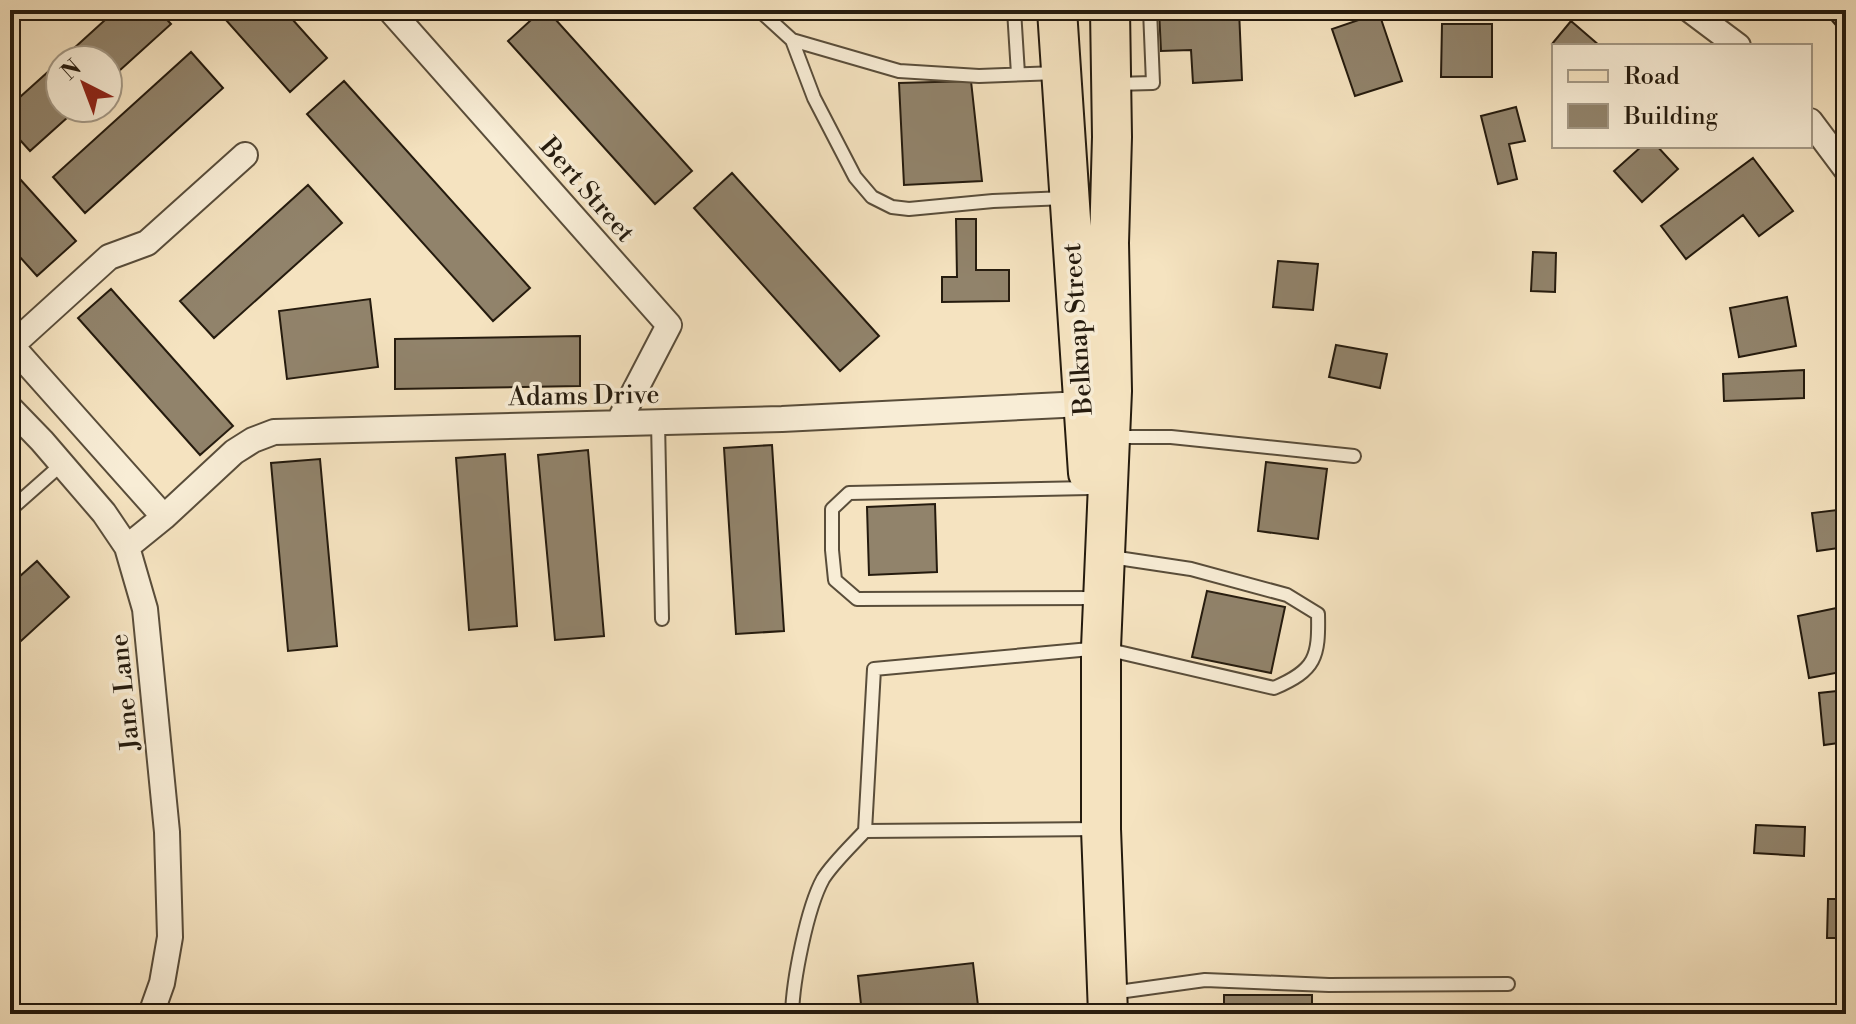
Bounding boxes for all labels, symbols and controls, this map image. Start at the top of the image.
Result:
north arrow [44,44,124,124]
legend [1552,44,1812,148]
text: N [56,54,88,86]
text: Road [1624,62,1680,92]
text: Building [1623,102,1718,132]
street label: Bert Street [532,130,641,249]
street label: Belknap Street [1056,242,1100,417]
street label: Adams Drive [507,379,660,413]
street label: Jane Lane [103,632,147,753]

